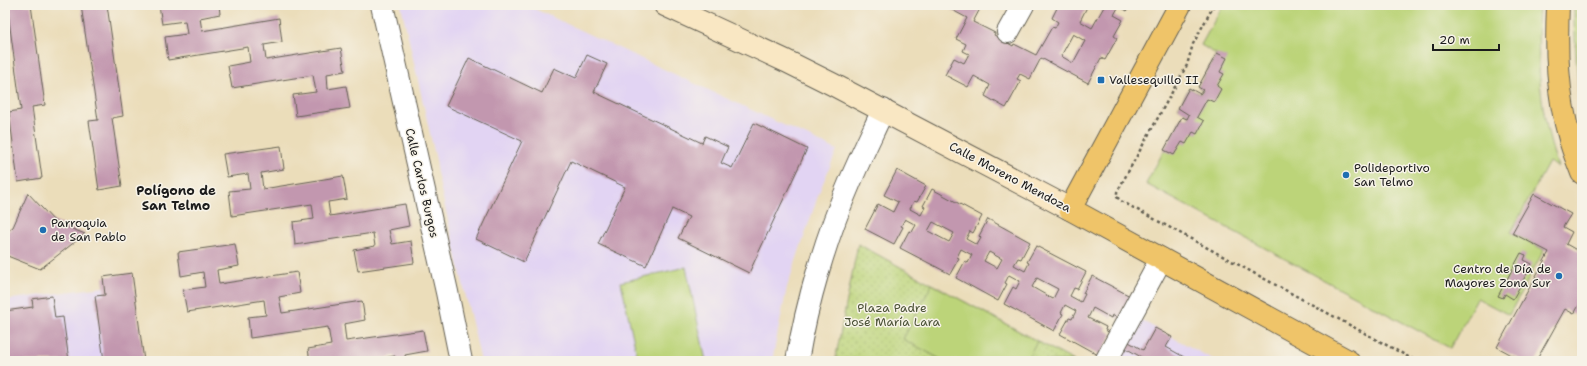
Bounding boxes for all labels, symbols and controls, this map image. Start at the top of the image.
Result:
scale bar [1433,26,1499,52]
text: 20 m [1439,32,1470,48]
place label: Vallesequillo II [1109,72,1199,88]
marker: Vallesequillo II [1096,75,1106,85]
street label: Calle Carlos Burgos [402,126,442,240]
street label: Calle Moreno Mendoza [946,138,1074,216]
place label: Polideportivo San Telmo [1354,160,1430,190]
marker: Polideportivo San Telmo [1341,170,1351,180]
district label: Polígono de San Telmo [136,182,216,214]
place label: Parroquia de San Pablo [51,215,126,245]
marker: Parroquia de San Pablo [38,225,48,235]
place label: Centro de Día de Mayores Zona Sur [1445,261,1551,291]
marker: Centro de Día de Mayores Zona Sur [1554,271,1564,281]
park label: Plaza Padre José María Lara [844,300,940,330]

